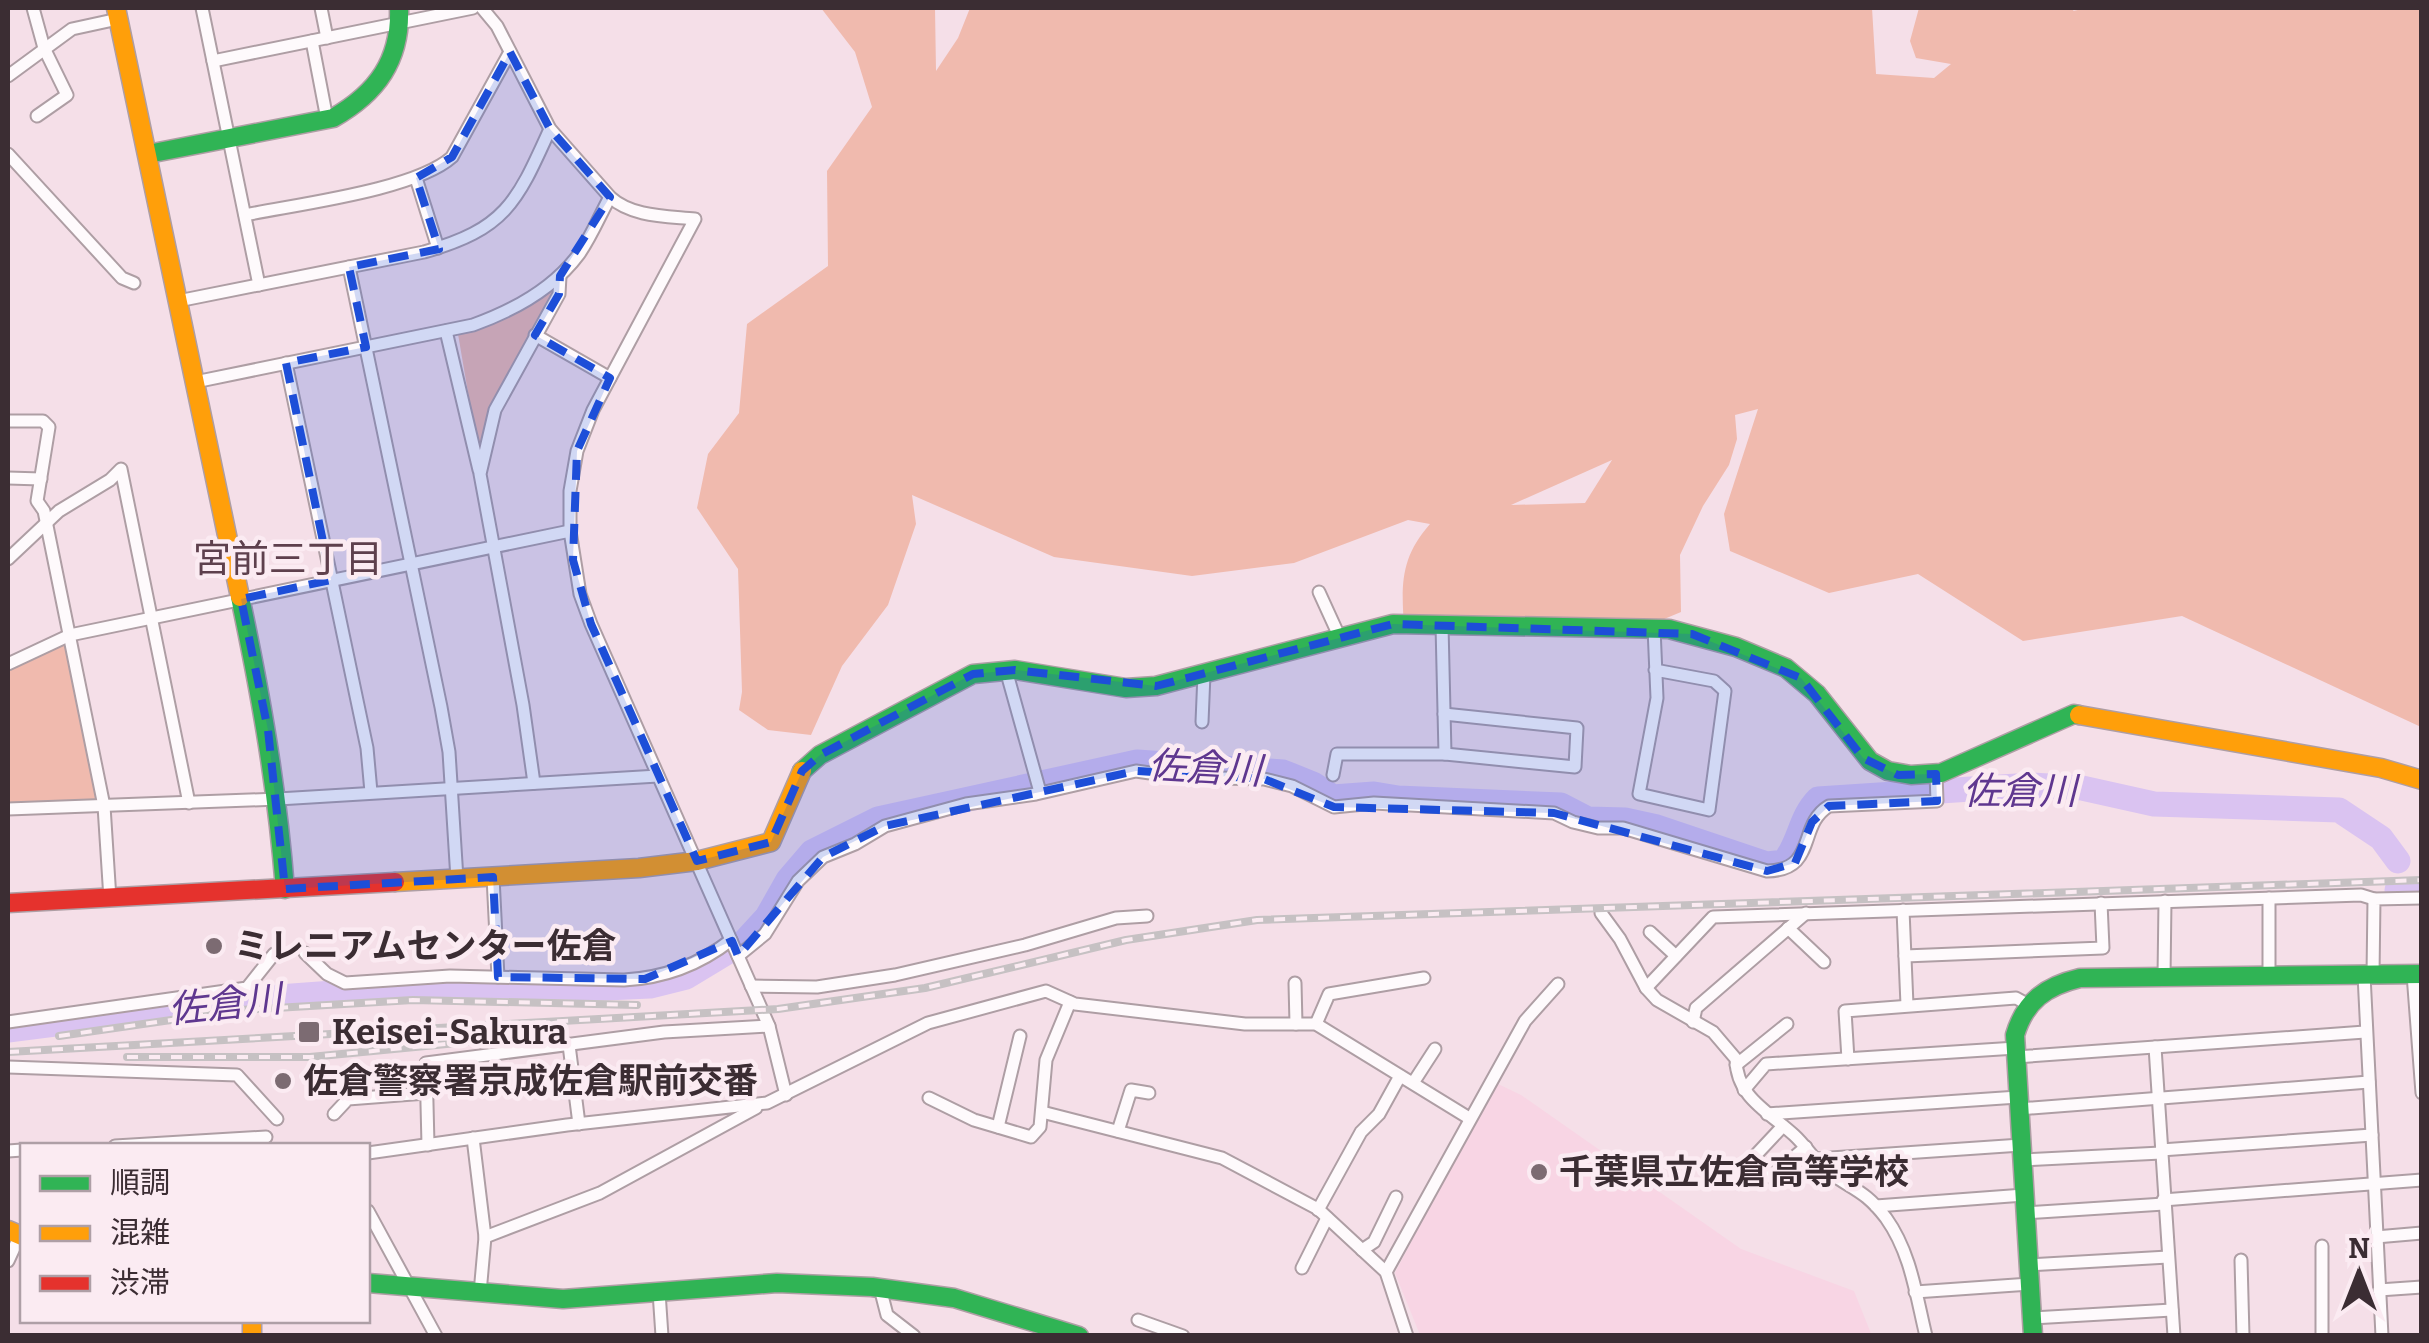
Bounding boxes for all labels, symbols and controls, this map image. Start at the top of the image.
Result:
district label: 宮前三丁目 [193,536,383,582]
water label: 佐倉川 [1147,742,1267,794]
water label: 佐倉川 [1963,768,2081,814]
place label: ミレニアムセンター佐倉 [234,925,617,967]
marker: ミレニアムセンター佐倉 [203,935,225,957]
water label: 佐倉川 [166,975,288,1033]
place label: Keisei-Sakura [332,1011,567,1053]
marker: Keisei-Sakura [296,1019,322,1045]
place label: 佐倉警察署京成佐倉駅前交番 [303,1060,758,1102]
marker: 佐倉警察署京成佐倉駅前交番 [272,1070,294,1092]
legend [20,1143,370,1323]
place label: 千葉県立佐倉高等学校 [1559,1151,1909,1193]
marker: 千葉県立佐倉高等学校 [1528,1161,1550,1183]
text: 順調 [110,1165,170,1201]
text: 混雑 [110,1215,170,1251]
north arrow [2309,1223,2409,1323]
text: N [2348,1232,2370,1265]
text: 渋滞 [110,1265,170,1301]

